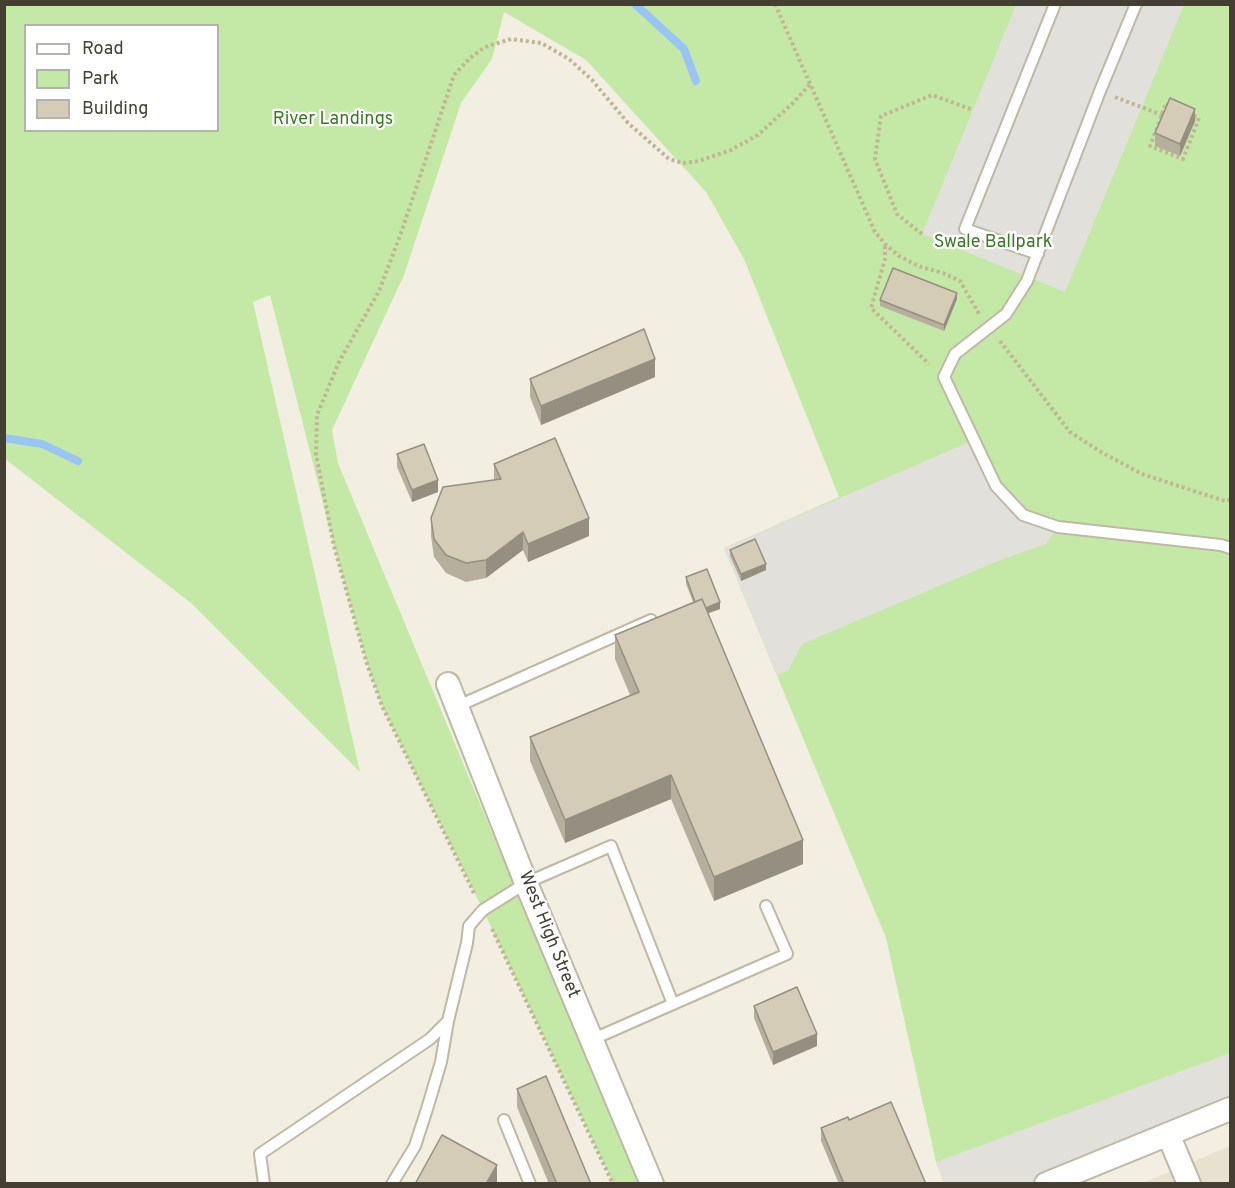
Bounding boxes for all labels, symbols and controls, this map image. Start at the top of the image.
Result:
legend [24,24,219,132]
text: Road [82,38,124,61]
text: Park [82,68,119,91]
text: Building [82,98,148,121]
park label: River Landings [273,109,393,131]
park label: Swale Ballpark [934,232,1052,254]
street label: West High Street [513,868,583,1002]

